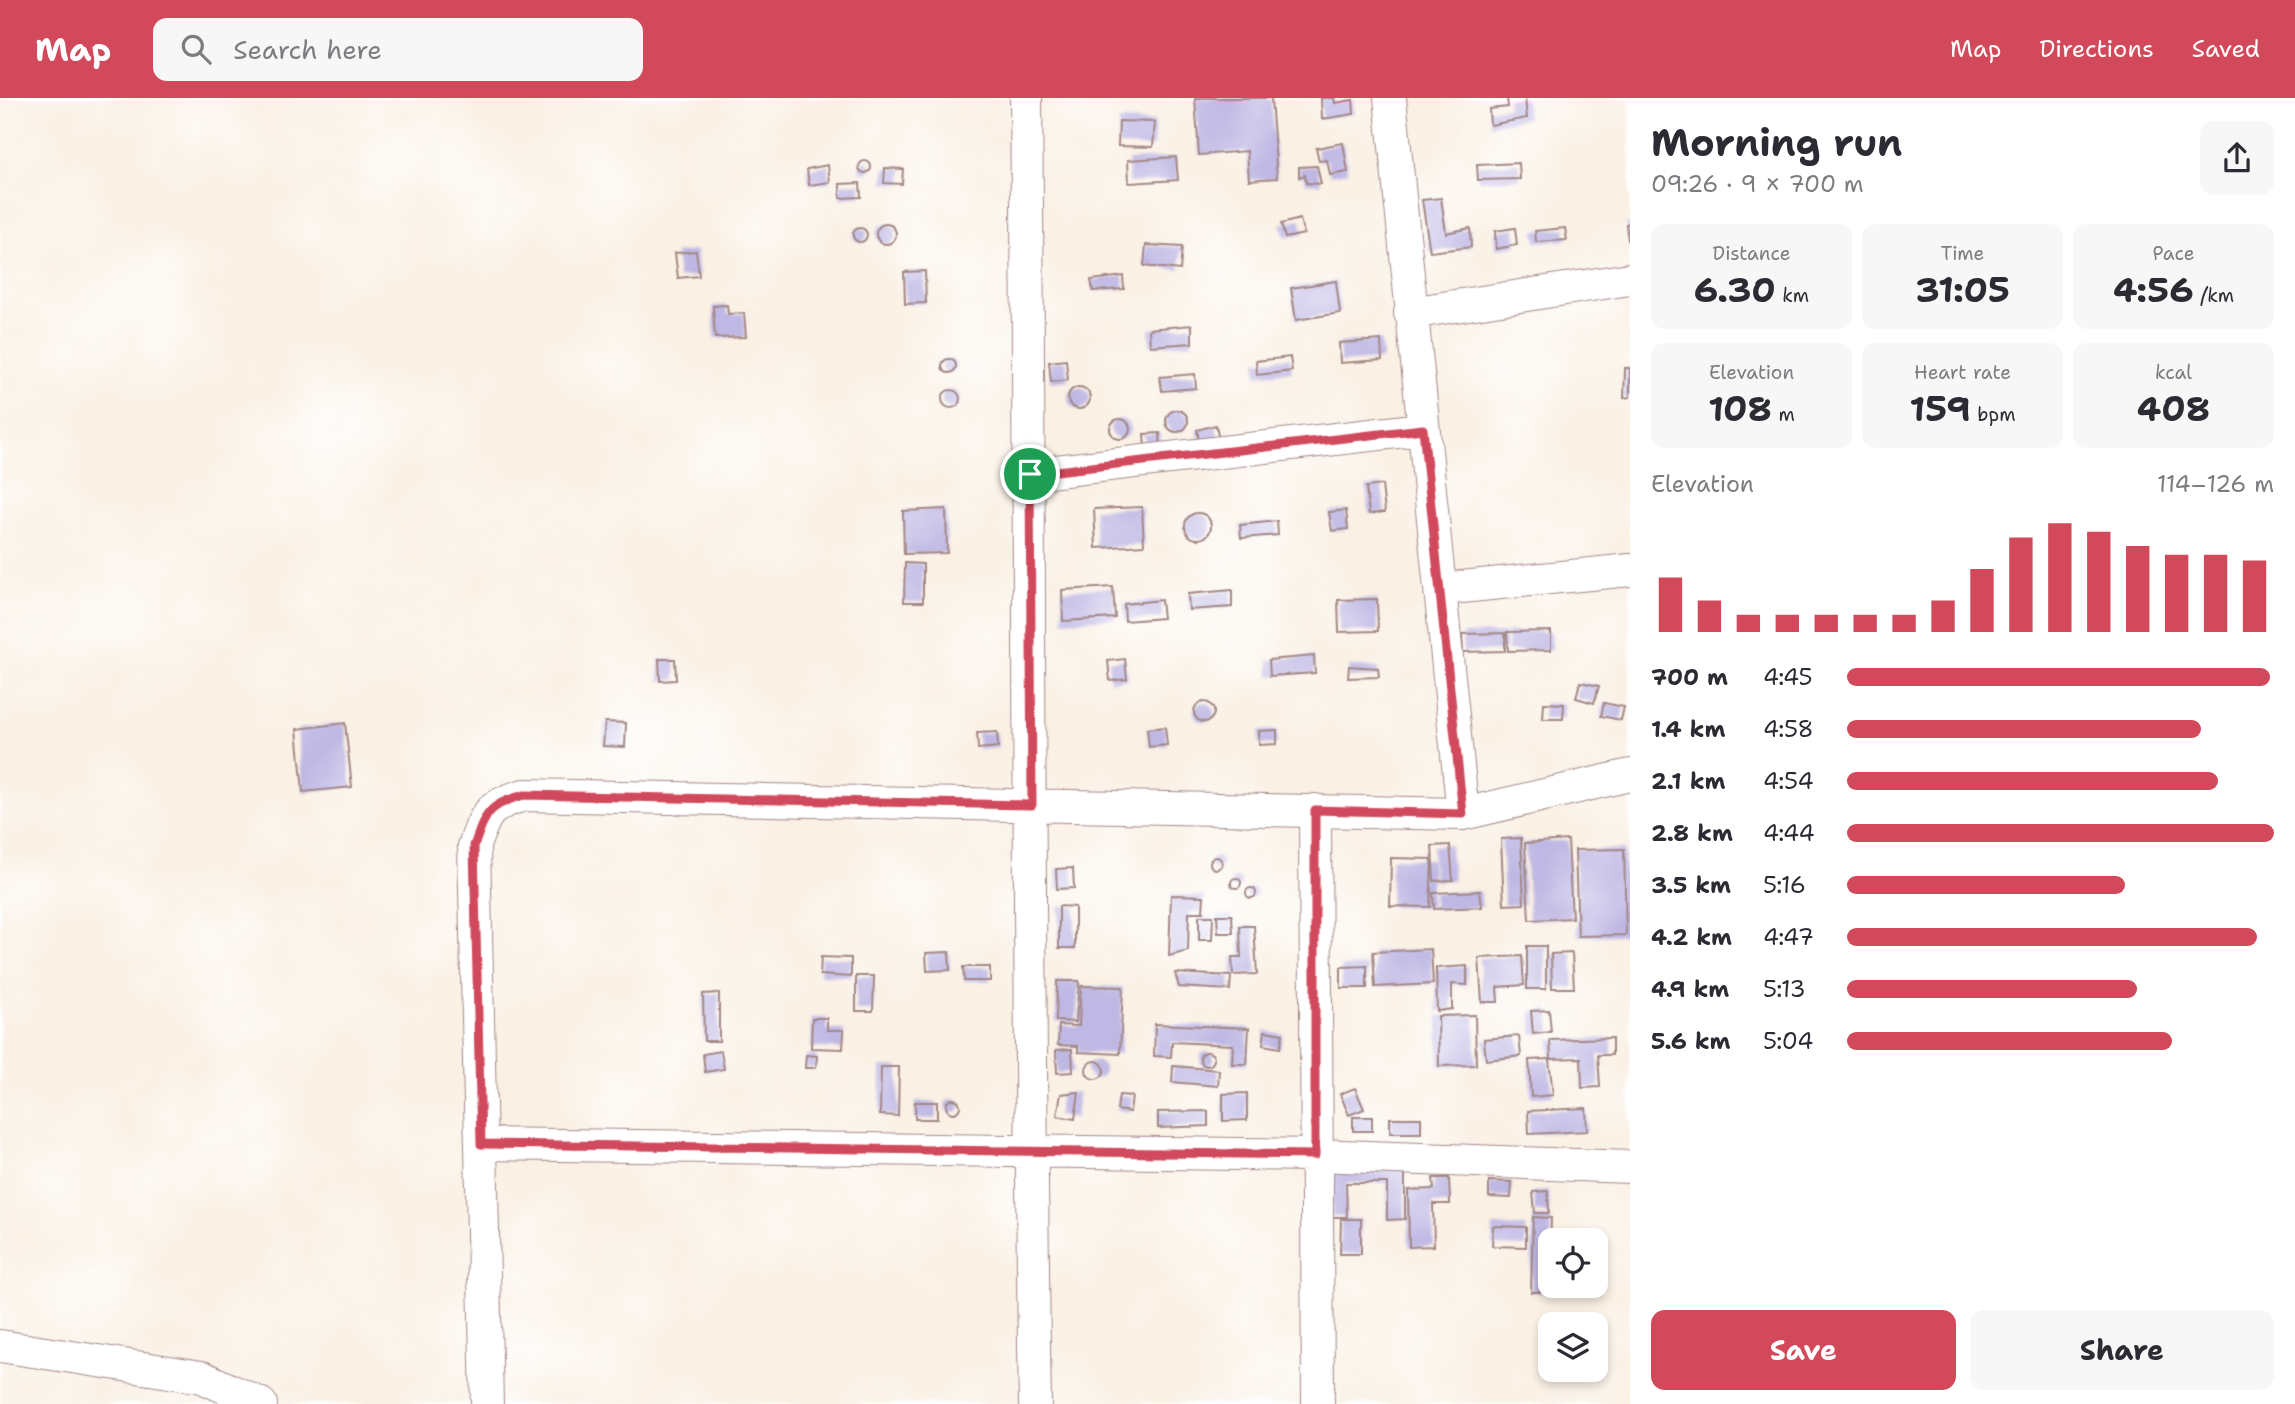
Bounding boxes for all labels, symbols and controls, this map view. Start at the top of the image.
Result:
search box [153,18,643,81]
text: Map [35,27,111,72]
icon: search [177,30,215,68]
text: Search here [233,32,382,67]
text: Map [1950,33,2001,65]
text: Directions [2039,33,2154,65]
text: Saved [2192,33,2260,65]
text: Morning run [1651,117,1902,168]
button: share [2200,121,2274,195]
text: 09:26 · 9 × 700 m [1651,169,1864,199]
text: Distance [1713,241,1790,266]
text: Time [1941,241,1984,266]
text: Pace [2153,241,2194,266]
text: 6.30 [1694,266,1776,313]
text: 31:05 [1915,266,2010,313]
text: 4:56 [2113,266,2194,313]
text: km [1776,283,1809,308]
text: /km [2194,283,2234,308]
text: Elevation [1709,360,1794,385]
text: Heart rate [1914,360,2011,385]
text: kcal [2155,360,2192,385]
text: 108 [1708,385,1772,432]
text: 159 [1909,385,1971,432]
text: 408 [2137,385,2210,432]
text: m [1772,402,1795,427]
text: bpm [1971,402,2016,427]
pin [1000,444,1060,504]
icon: arrive [1011,455,1049,493]
text: Elevation [1651,469,1754,499]
text: 114–126 m [2157,469,2274,499]
text: 700 m [1651,662,1728,692]
text: 4:45 [1763,662,1813,692]
text: 1.4 km [1651,714,1725,744]
text: 4:58 [1763,714,1814,744]
text: 2.1 km [1651,766,1725,796]
text: 4:54 [1763,766,1814,796]
text: 2.8 km [1651,818,1733,848]
text: 4:44 [1763,818,1815,848]
text: 3.5 km [1651,870,1731,900]
text: 5:16 [1763,870,1806,900]
text: 4.2 km [1651,922,1732,952]
text: 4:47 [1763,922,1814,952]
text: 4.9 km [1651,974,1729,1004]
text: 5:13 [1763,974,1806,1004]
text: 5.6 km [1651,1026,1730,1056]
text: 5:04 [1763,1026,1813,1056]
map controls [1538,1228,1608,1382]
button: locate [1538,1228,1608,1298]
button: Save [1651,1310,1956,1390]
button: Share [1970,1310,2274,1390]
button: layers [1538,1312,1608,1382]

